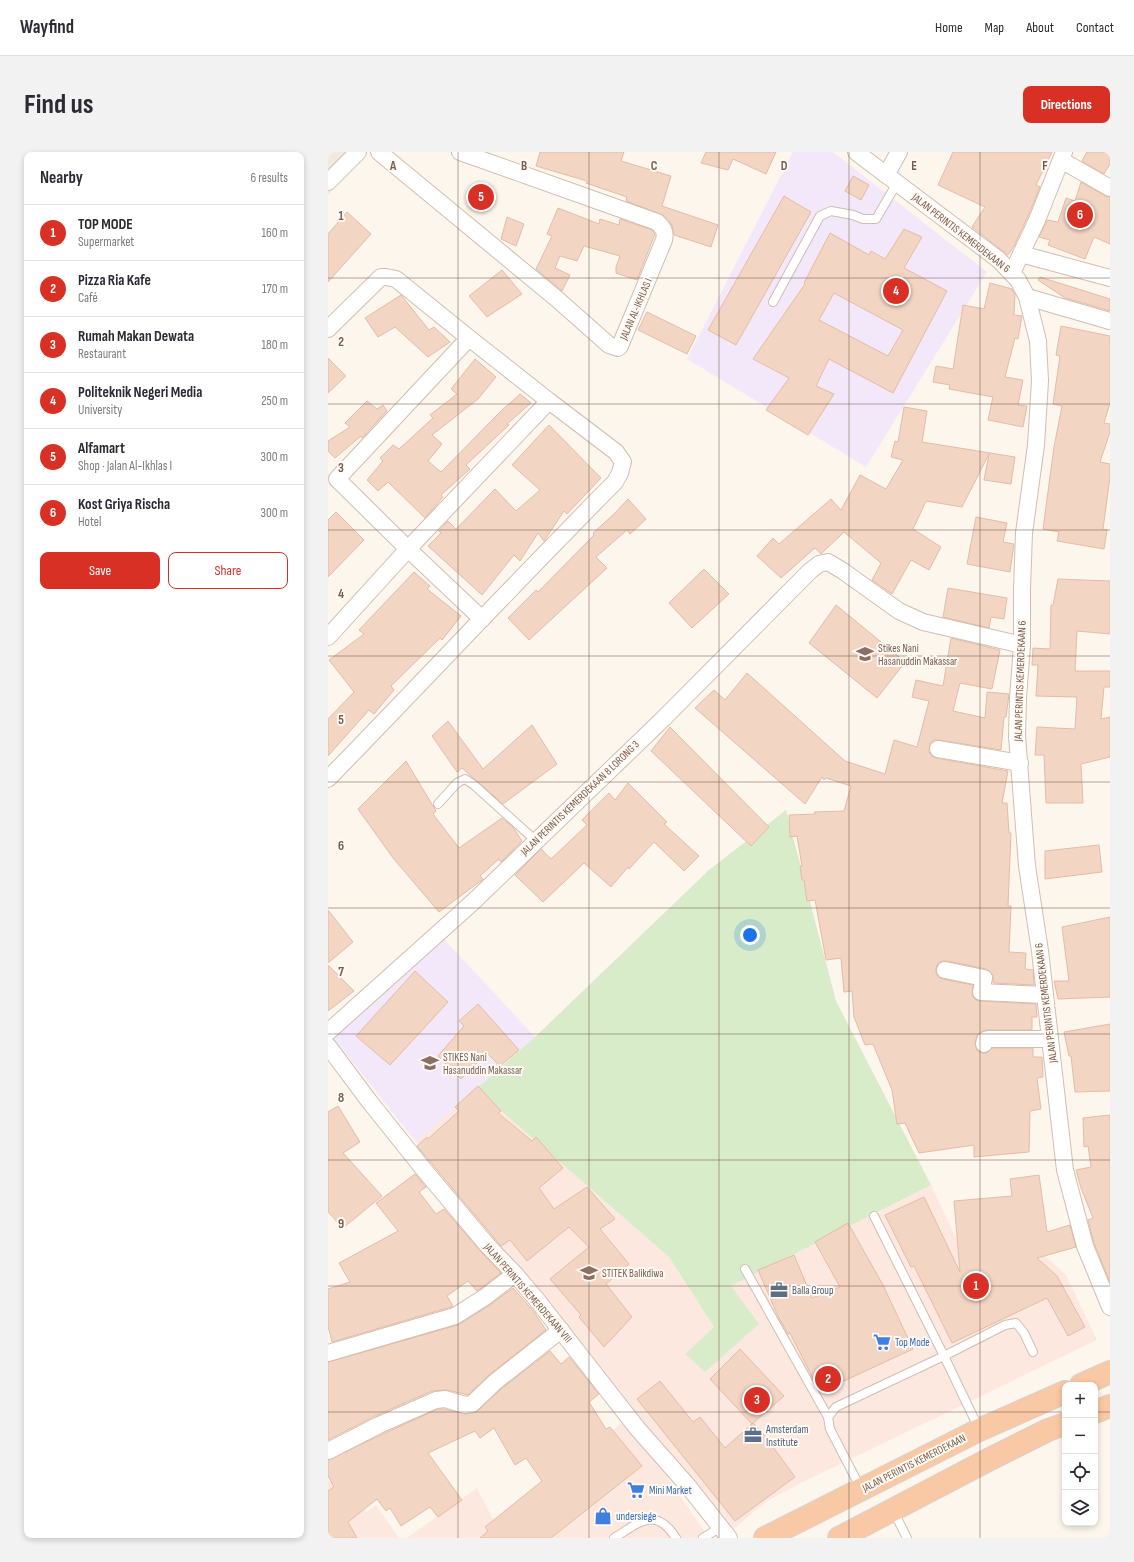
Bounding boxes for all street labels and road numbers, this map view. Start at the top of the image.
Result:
street label: JALAN PERINTIS KEMERDEKAAN 6 [909,190,1013,275]
street label: JALAN AL-IKHLAS I [617,276,655,343]
street label: JALAN PERINTIS KEMERDEKAAN 6 [1011,620,1029,743]
street label: JALAN PERINTIS KEMERDEKAAN 8 LORONG 3 [517,738,642,859]
street label: JALAN PERINTIS KEMERDEKAAN 6 [1032,942,1060,1065]
street label: JALAN PERINTIS KEMERDEKAAN VIII [481,1240,575,1345]
street label: JALAN PERINTIS KEMERDEKAAN [859,1431,968,1495]

